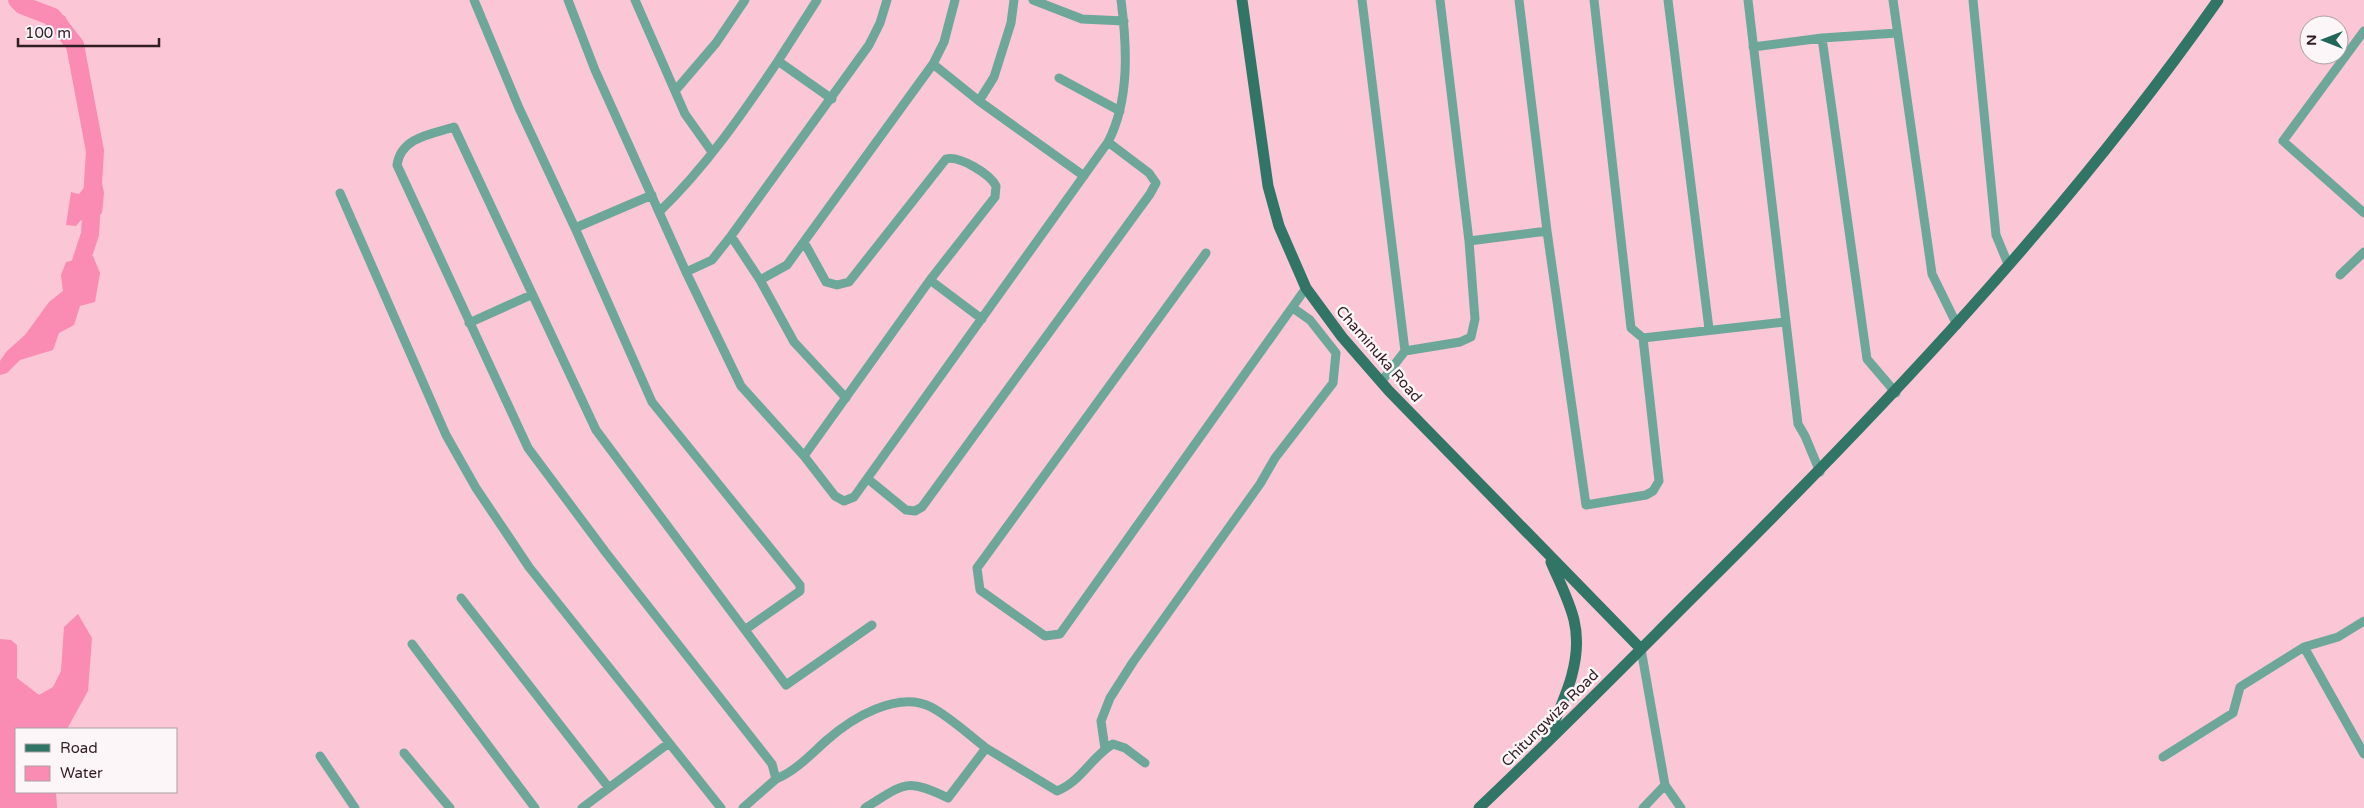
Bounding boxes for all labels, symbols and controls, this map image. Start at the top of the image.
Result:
scale bar [18,15,159,47]
north arrow [2299,15,2349,65]
text: 100 m [25,24,71,42]
text: N [2303,34,2320,46]
street label: Chaminuka Road [1332,302,1426,406]
street label: Chitungwiza Road [1498,666,1602,770]
legend [15,728,178,793]
text: Road [60,739,98,757]
text: Water [60,764,103,782]

